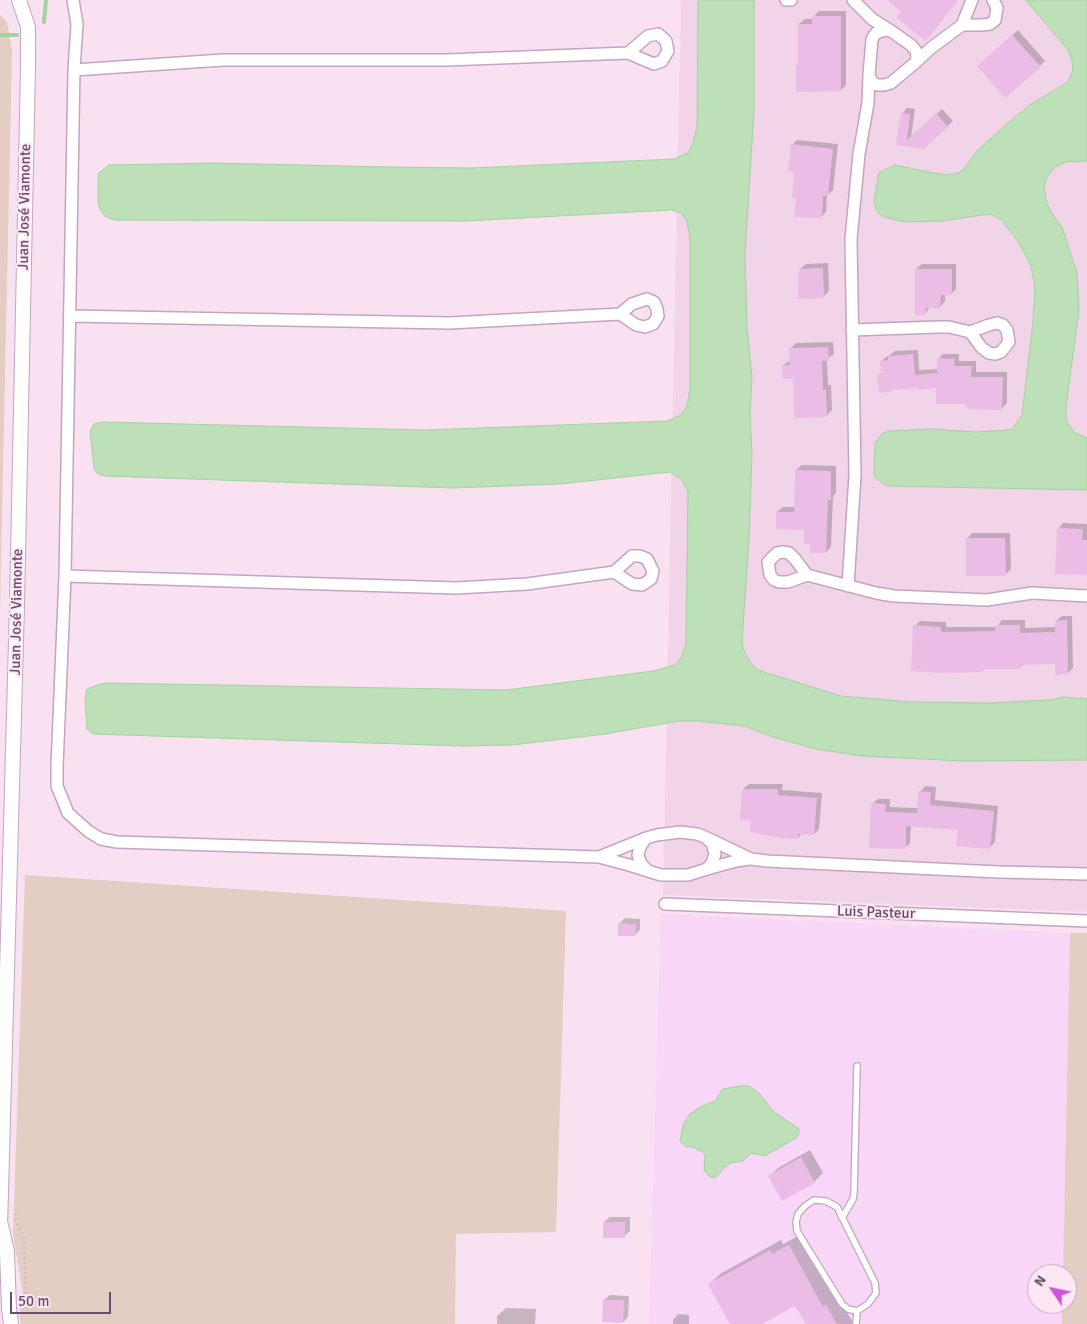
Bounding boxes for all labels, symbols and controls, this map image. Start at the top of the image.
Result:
street label: Juan José Viamonte [15,143,35,271]
street label: Juan José Viamonte [7,548,27,676]
street label: Luis Pasteur [837,903,915,923]
north arrow [1027,1264,1077,1314]
text: N [1030,1272,1050,1290]
scale bar [12,1282,114,1314]
text: 50 m [18,1292,49,1310]

